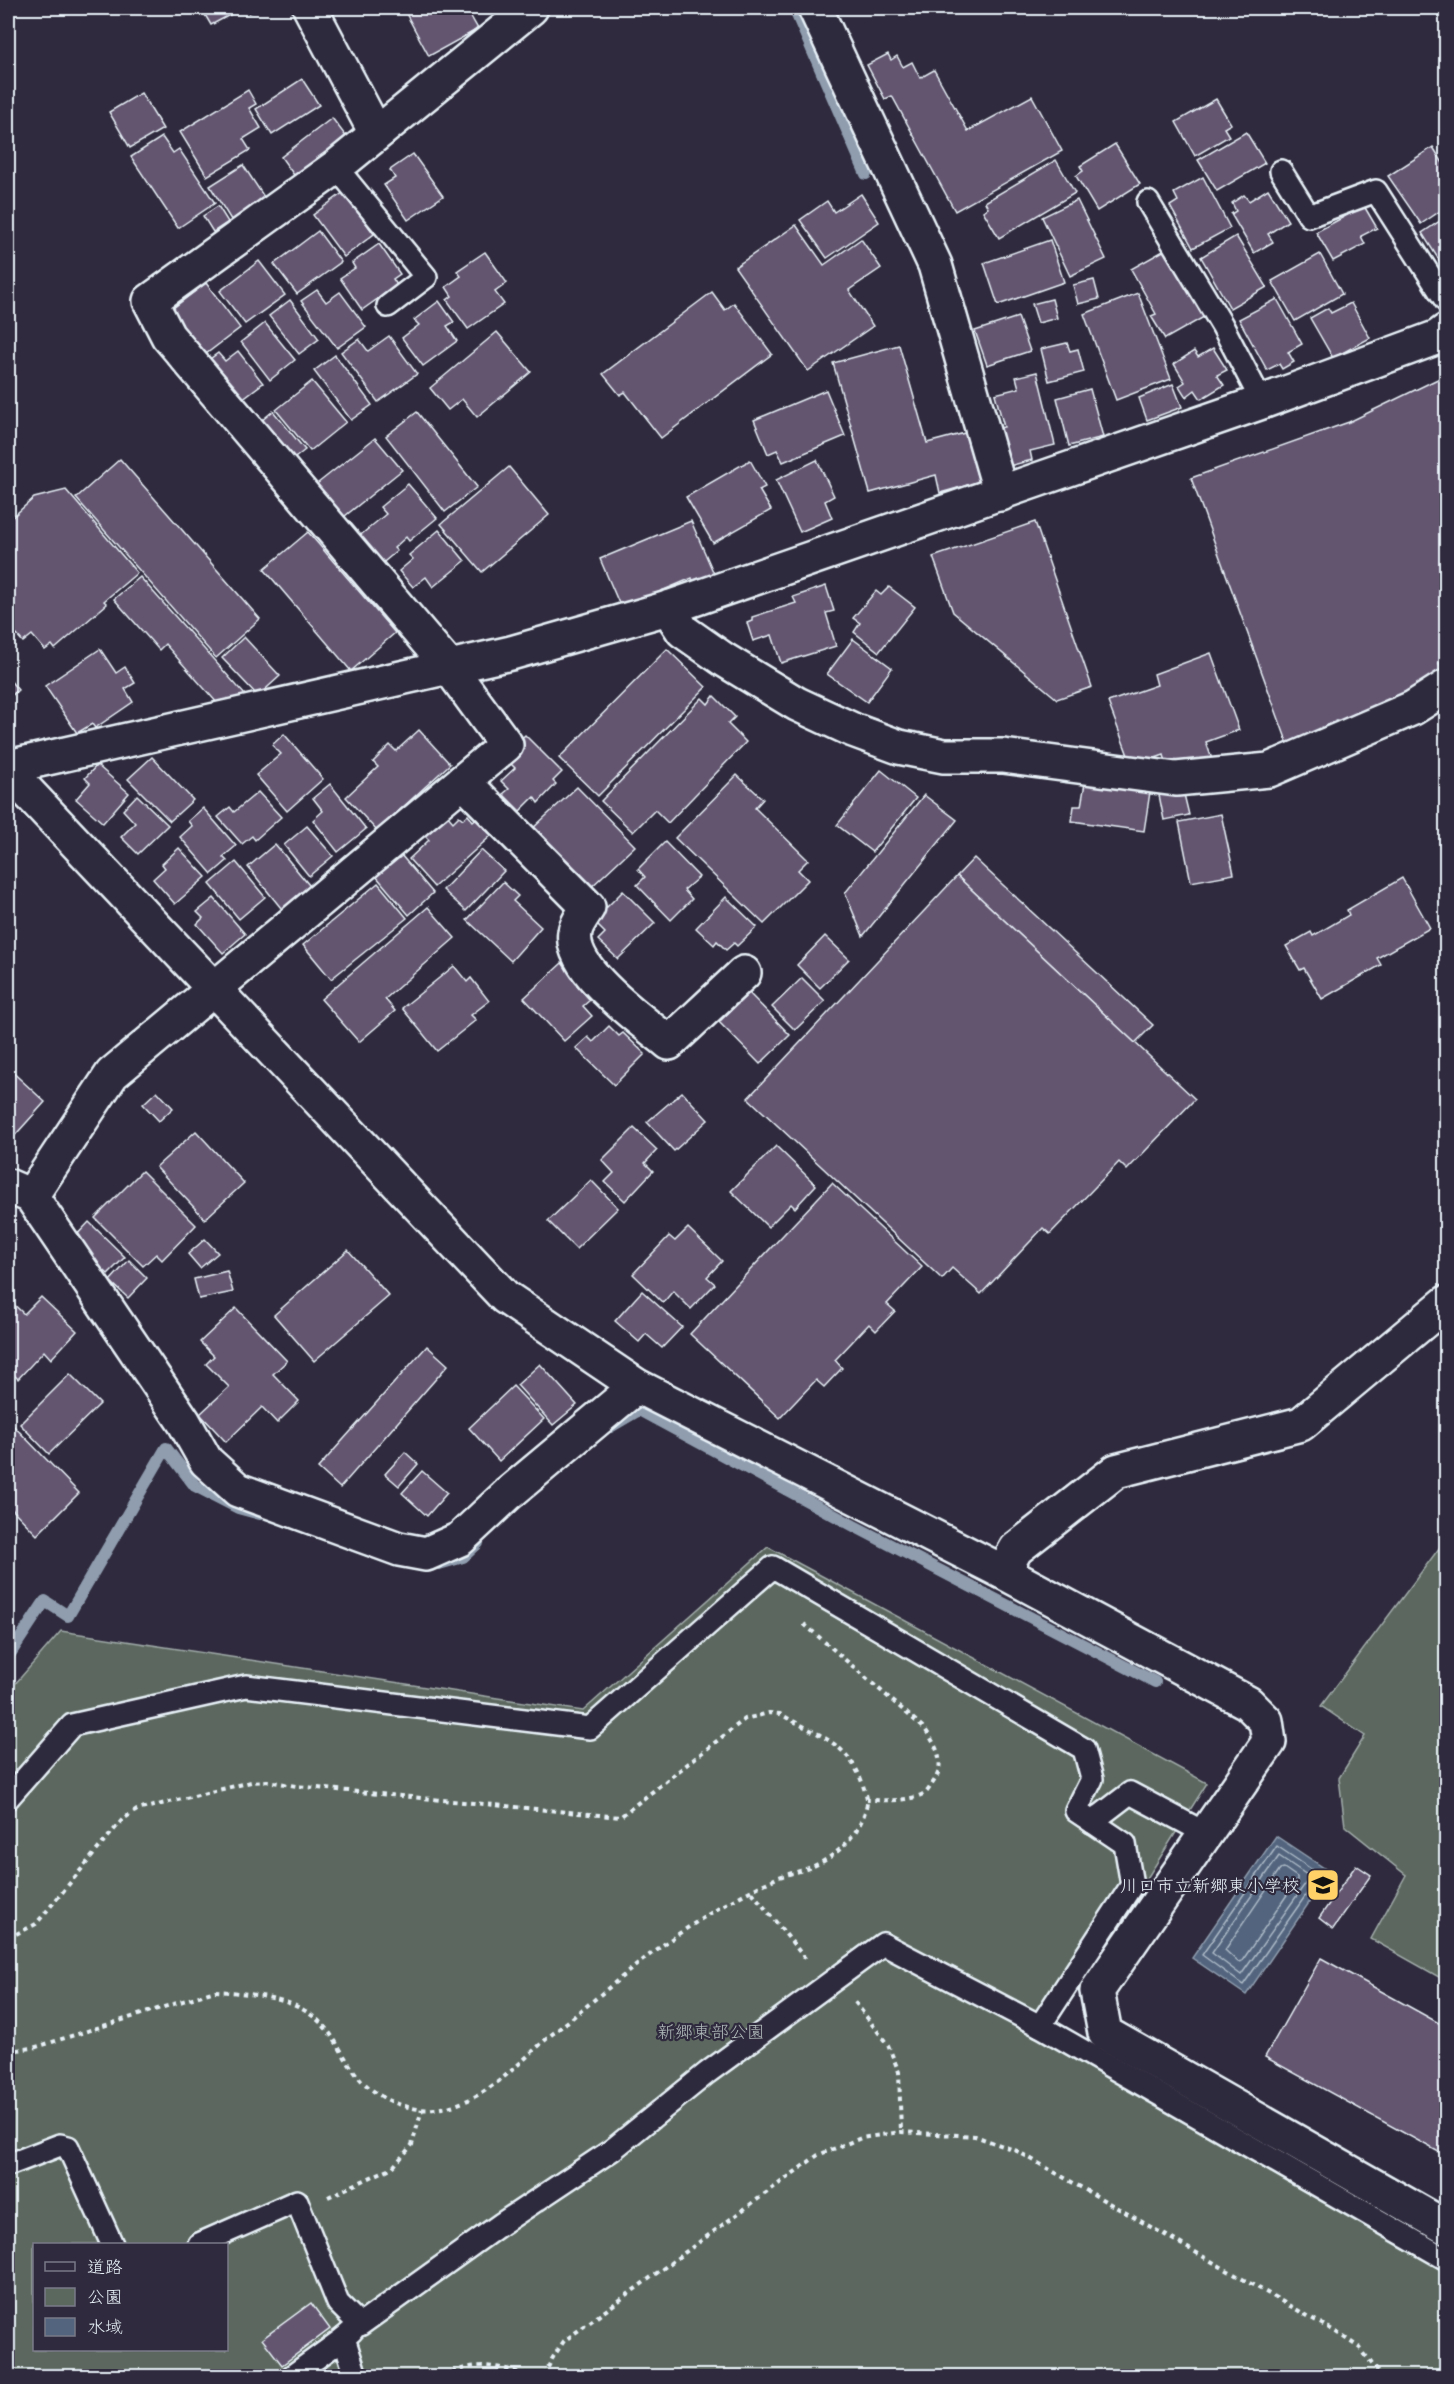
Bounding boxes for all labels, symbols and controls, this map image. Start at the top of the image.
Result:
school or university icon: 川口市立新郷東小学校 [1305,1867,1341,1903]
place label: 川口市立新郷東小学校 [1120,1873,1300,1898]
park label: 新郷東部公園 [657,2019,765,2044]
legend [33,2243,228,2351]
text: 道路 [87,2254,123,2279]
text: 公園 [87,2284,123,2309]
text: 水域 [87,2314,123,2339]

